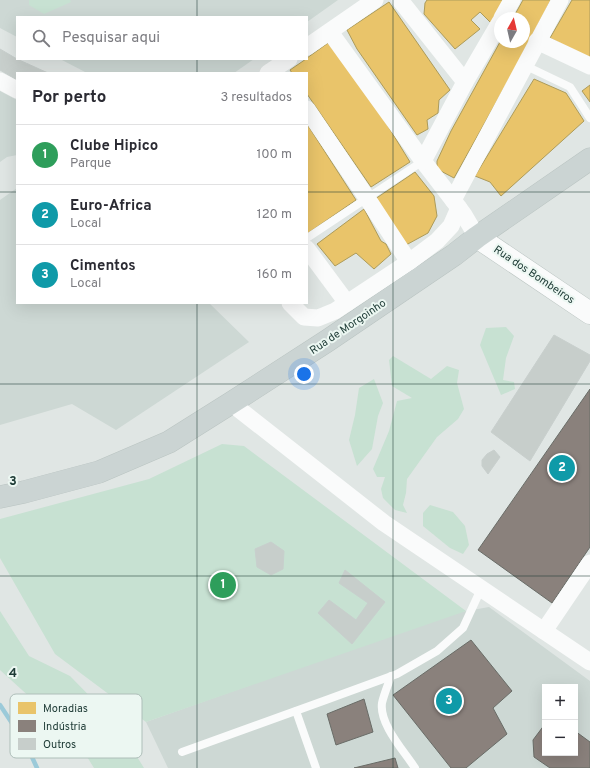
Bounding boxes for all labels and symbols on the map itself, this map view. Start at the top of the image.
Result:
north arrow [494,12,530,48]
street label: Rua dos Bombeiros [491,243,577,307]
street label: Rua de Morgoinho [307,296,389,358]
your location [294,364,314,384]
pin: 2 [549,453,575,483]
text: 3 [9,474,17,490]
pin: 1 [210,570,236,600]
text: 4 [9,666,17,682]
pin: 3 [436,686,462,716]
legend [10,694,142,758]
text: Moradias [43,702,88,716]
text: Indústria [43,720,87,734]
text: Outros [43,738,76,752]

